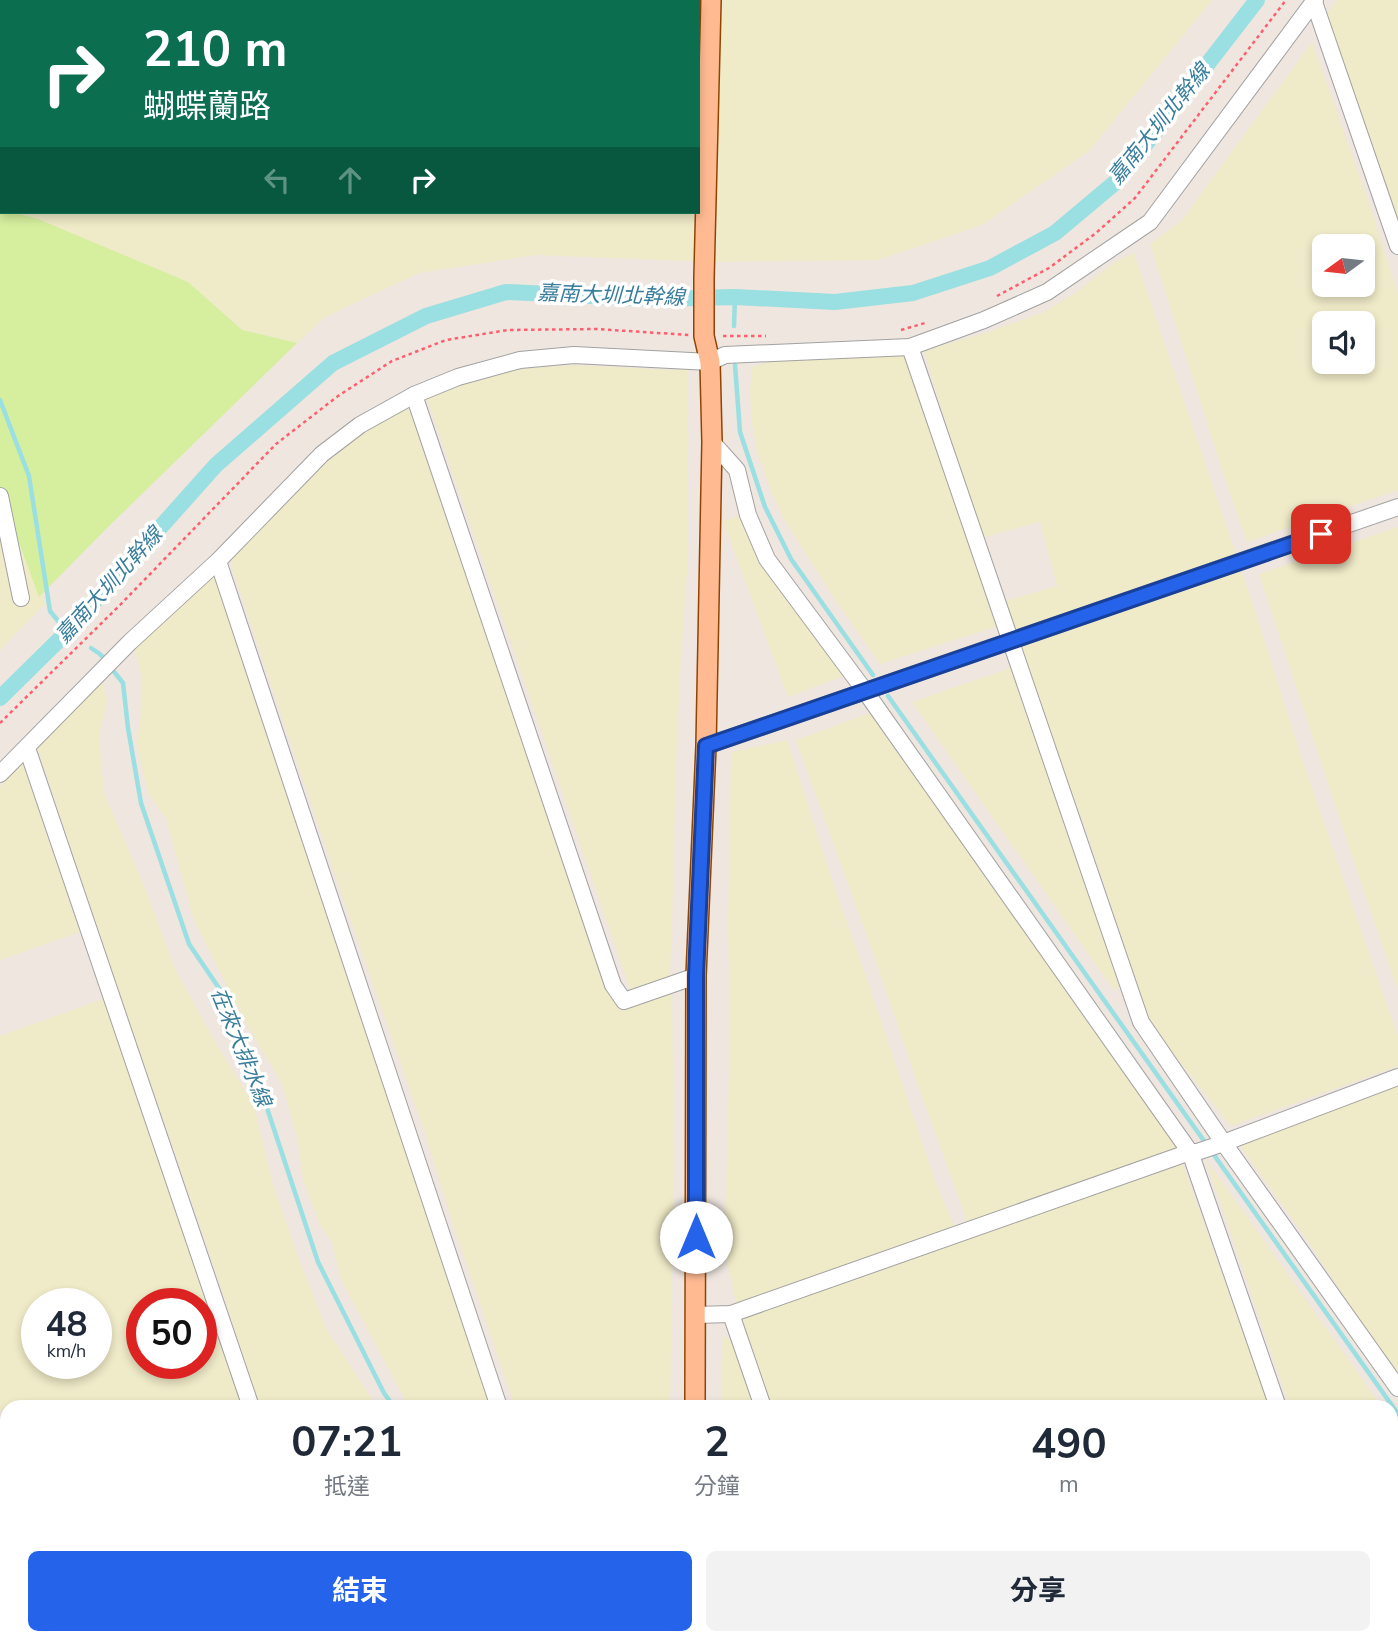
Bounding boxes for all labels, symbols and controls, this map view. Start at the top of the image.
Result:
text: 210 m [143,16,287,83]
icon: right [28,28,119,119]
water label: 嘉南大圳北幹線 [1102,57,1217,190]
text: 蝴蝶蘭路 [143,85,271,128]
icon: left [258,161,296,199]
icon: ahead [331,161,369,199]
icon: right [404,161,442,199]
north arrow [1312,234,1376,298]
map controls [1312,234,1375,374]
water label: 嘉南大圳北幹線 [537,278,687,312]
button: sound [1312,311,1375,374]
pin [1291,504,1351,564]
icon: arrive [1302,515,1340,553]
water label: 嘉南大圳北幹線 [49,520,170,649]
water label: 在來大排水線 [204,983,278,1113]
position arrow [659,1200,733,1274]
speed limit sign: 50 [126,1288,217,1379]
text: 48 [45,1301,88,1348]
text: km/h [47,1339,86,1363]
text: 07:21 [291,1414,403,1471]
text: 2 [704,1414,729,1471]
text: 490 [1031,1416,1107,1473]
text: m [1059,1469,1079,1500]
text: 抵達 [324,1471,370,1502]
text: 分鐘 [694,1471,740,1502]
button: 結束 [28,1551,692,1631]
button: 分享 [706,1551,1370,1631]

